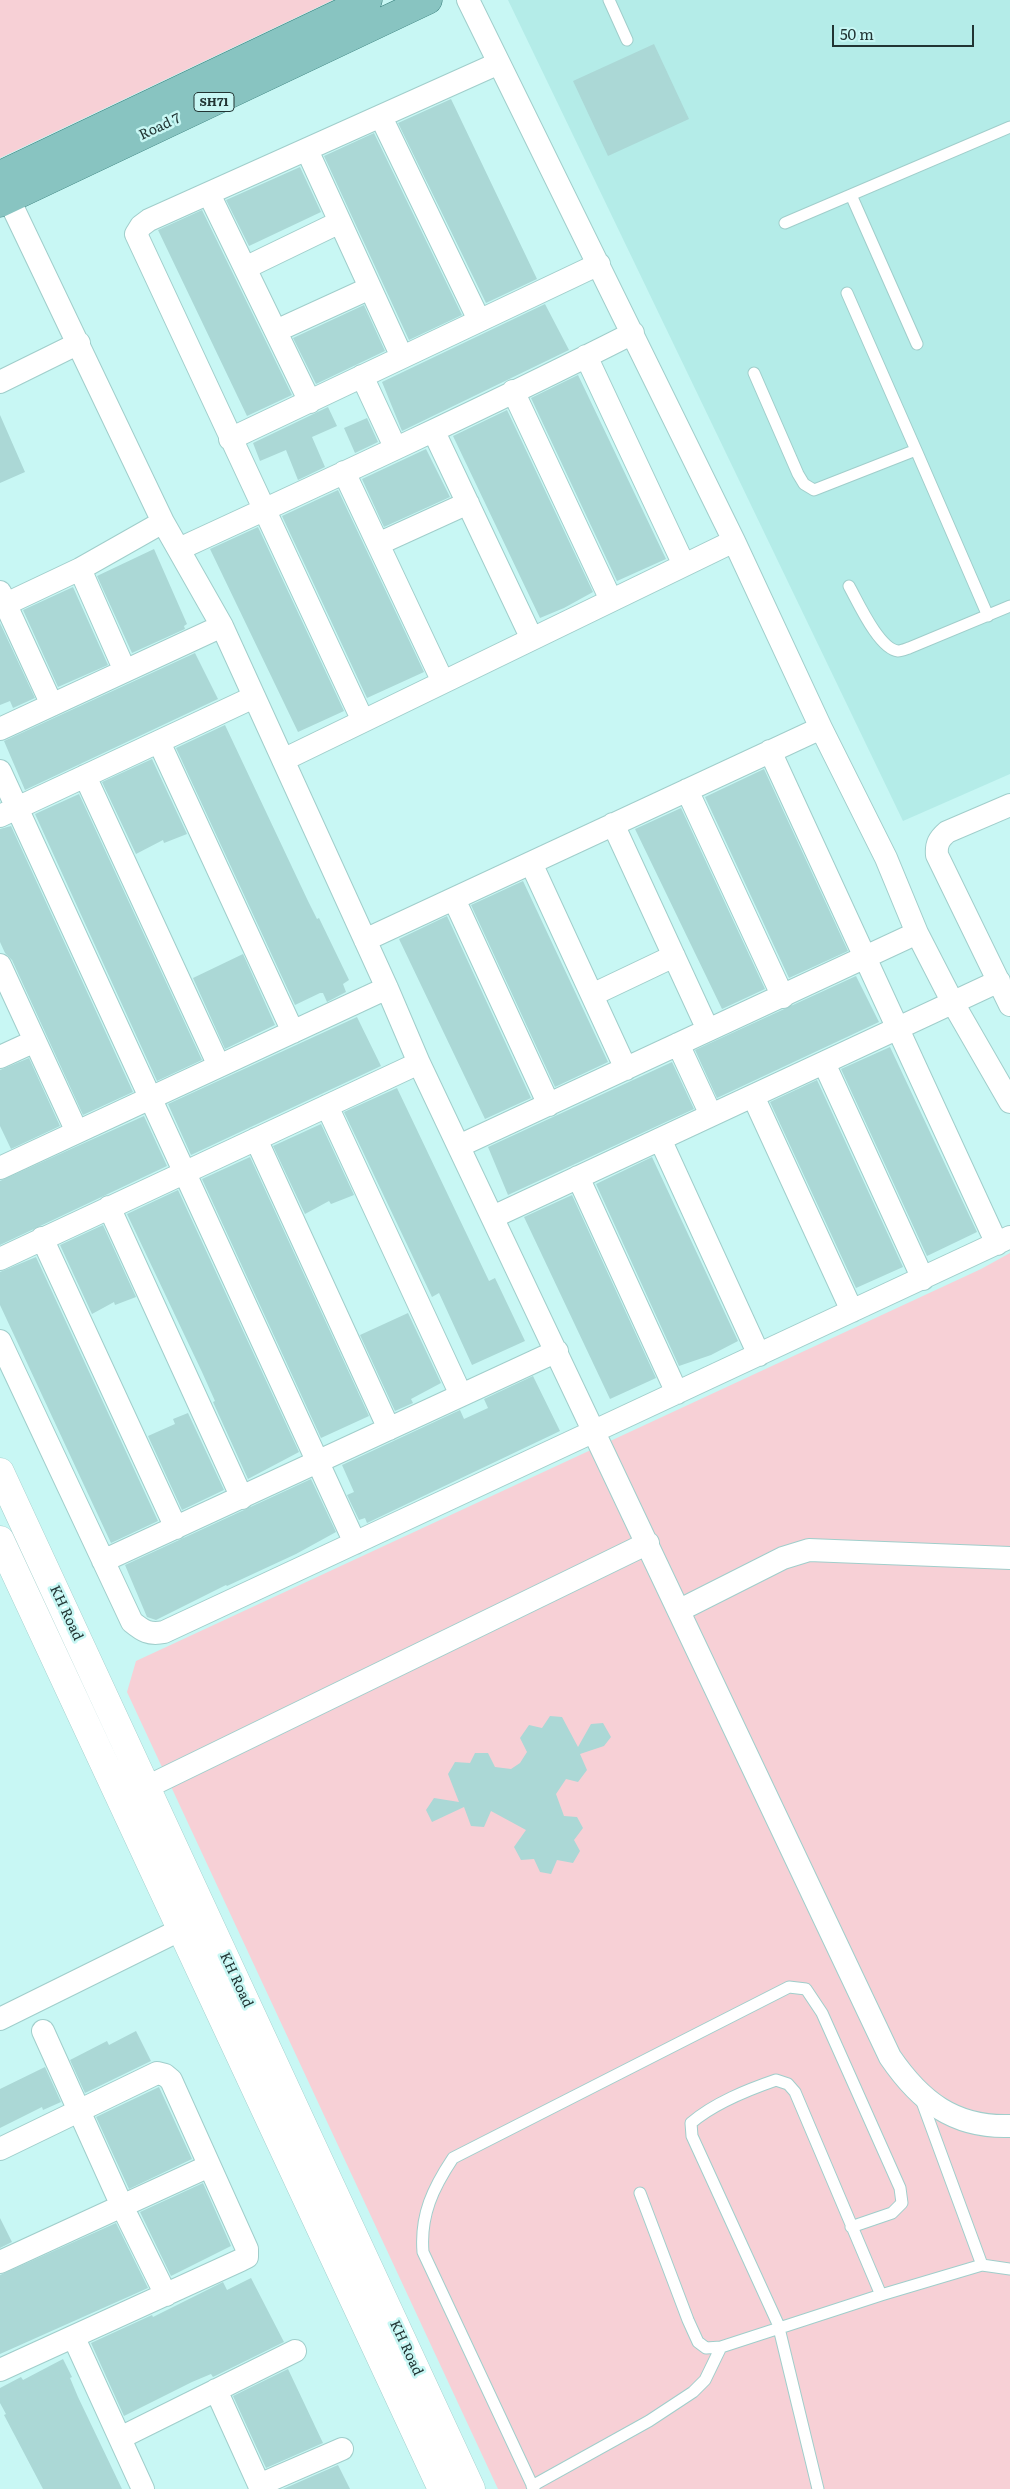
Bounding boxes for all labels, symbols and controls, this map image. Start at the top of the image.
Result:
scale bar [835,15,978,47]
text: 50 m [840,22,874,45]
road number: SH71 [194,92,234,111]
street label: Road 7 [137,110,183,144]
street label: KH Road [46,1583,86,1643]
street label: KH Road [216,1950,256,2010]
street label: KH Road [386,2318,426,2378]

